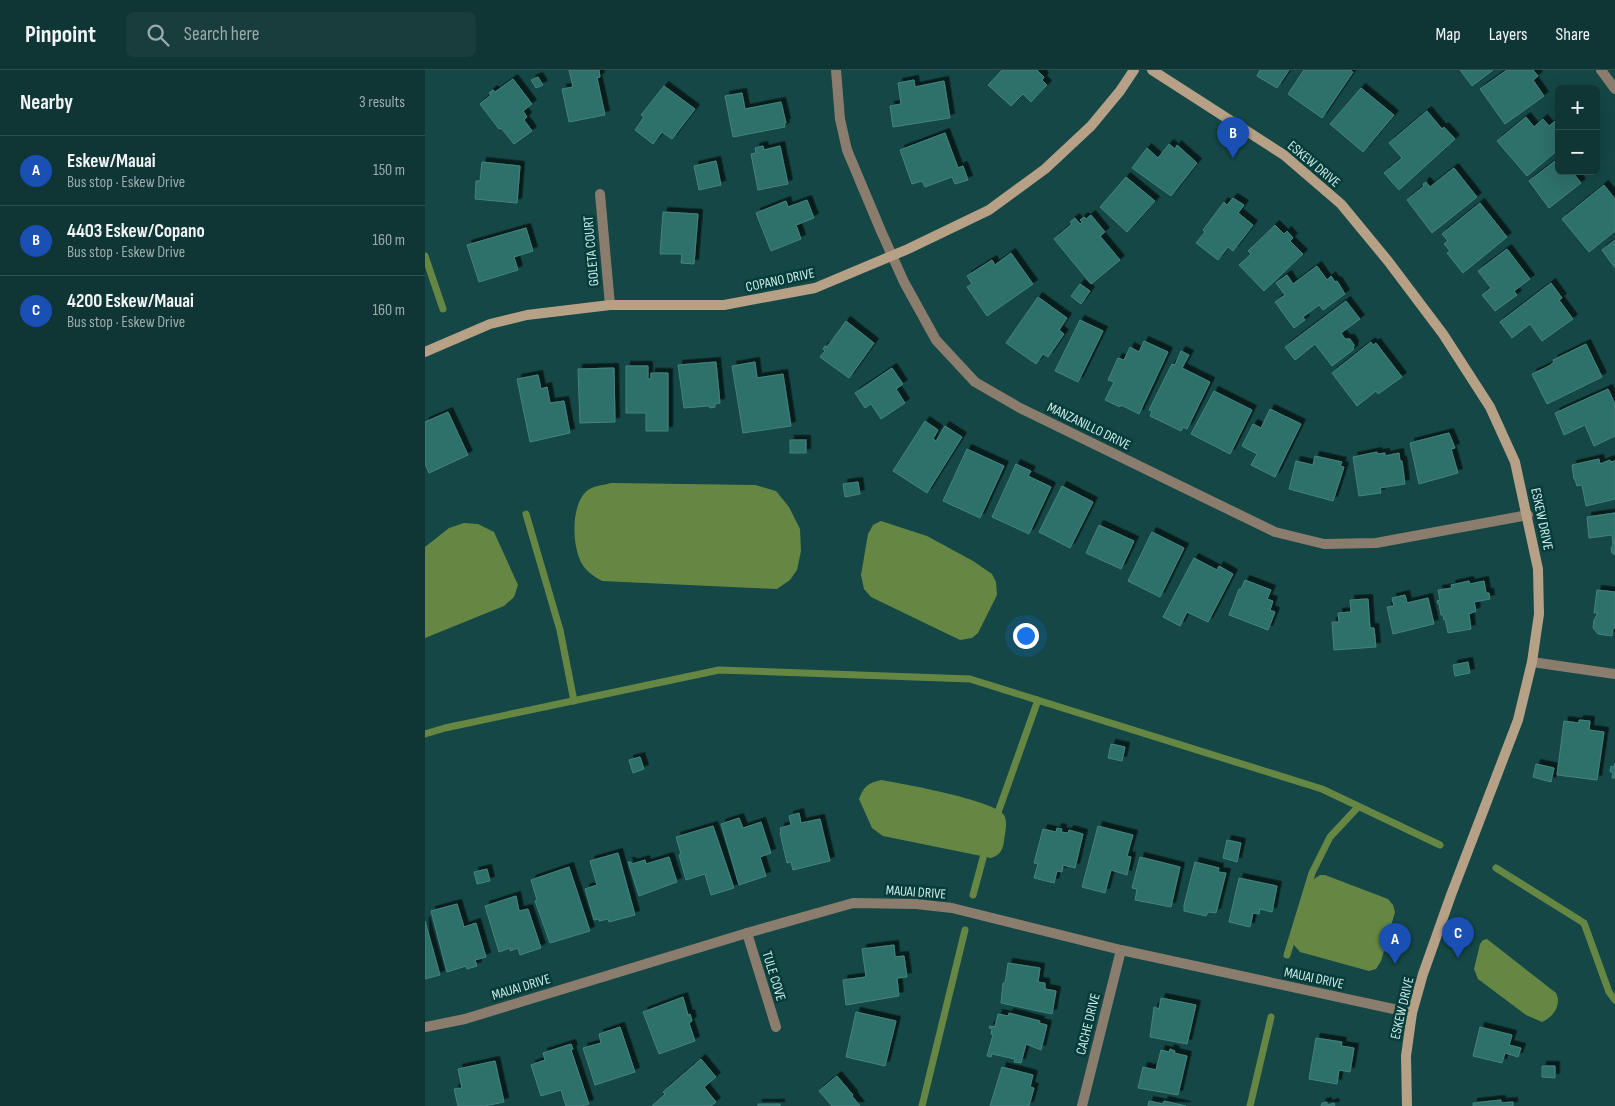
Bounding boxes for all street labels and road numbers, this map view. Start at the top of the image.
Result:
street label: ESKEW DRIVE [1284,137,1344,191]
street label: GOLETA COURT [579,215,603,287]
street label: COPANO DRIVE [744,264,816,296]
street label: MANZANILLO DRIVE [1044,398,1134,454]
street label: ESKEW DRIVE [1527,486,1557,552]
street label: MAUAI DRIVE [885,881,947,903]
street label: TULE COVE [758,949,790,1003]
street label: MAUAI DRIVE [1283,963,1346,993]
street label: MAUAI DRIVE [490,970,553,1004]
street label: ESKEW DRIVE [1387,975,1417,1041]
street label: CACHE DRIVE [1072,991,1104,1057]

